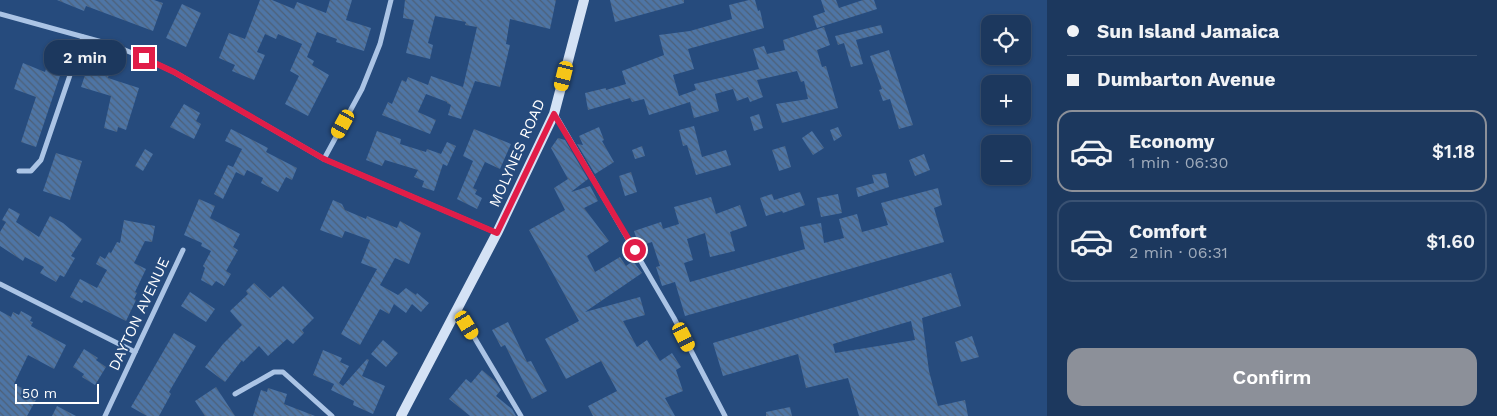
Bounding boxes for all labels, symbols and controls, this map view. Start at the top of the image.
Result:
map controls [981,15,1031,185]
button: locate [981,15,1031,65]
text: Sun Island Jamaica [1097,20,1279,43]
callout: 2 min [44,40,126,76]
route end [133,47,155,69]
text: 2 min [63,48,107,67]
car [553,60,574,92]
text: Dumbarton Avenue [1097,68,1276,91]
button: + [981,75,1031,125]
street label: MOLYNES ROAD [485,96,549,210]
car [329,107,356,141]
icon: car [1069,129,1114,174]
text: Economy [1129,130,1214,153]
button: − [981,135,1031,185]
text: $1.18 [1432,140,1475,163]
text: 1 min · 06:30 [1129,153,1228,172]
icon: car [1069,219,1114,264]
text: Comfort [1129,220,1207,243]
text: $1.60 [1426,230,1475,253]
route start [624,239,646,261]
text: 2 min · 06:31 [1129,243,1228,262]
street label: DAYTON AVENUE [105,254,173,374]
car [452,308,481,342]
car [670,320,697,354]
button: Confirm [1067,348,1477,406]
scale bar [15,381,99,404]
text: 50 m [22,385,57,401]

